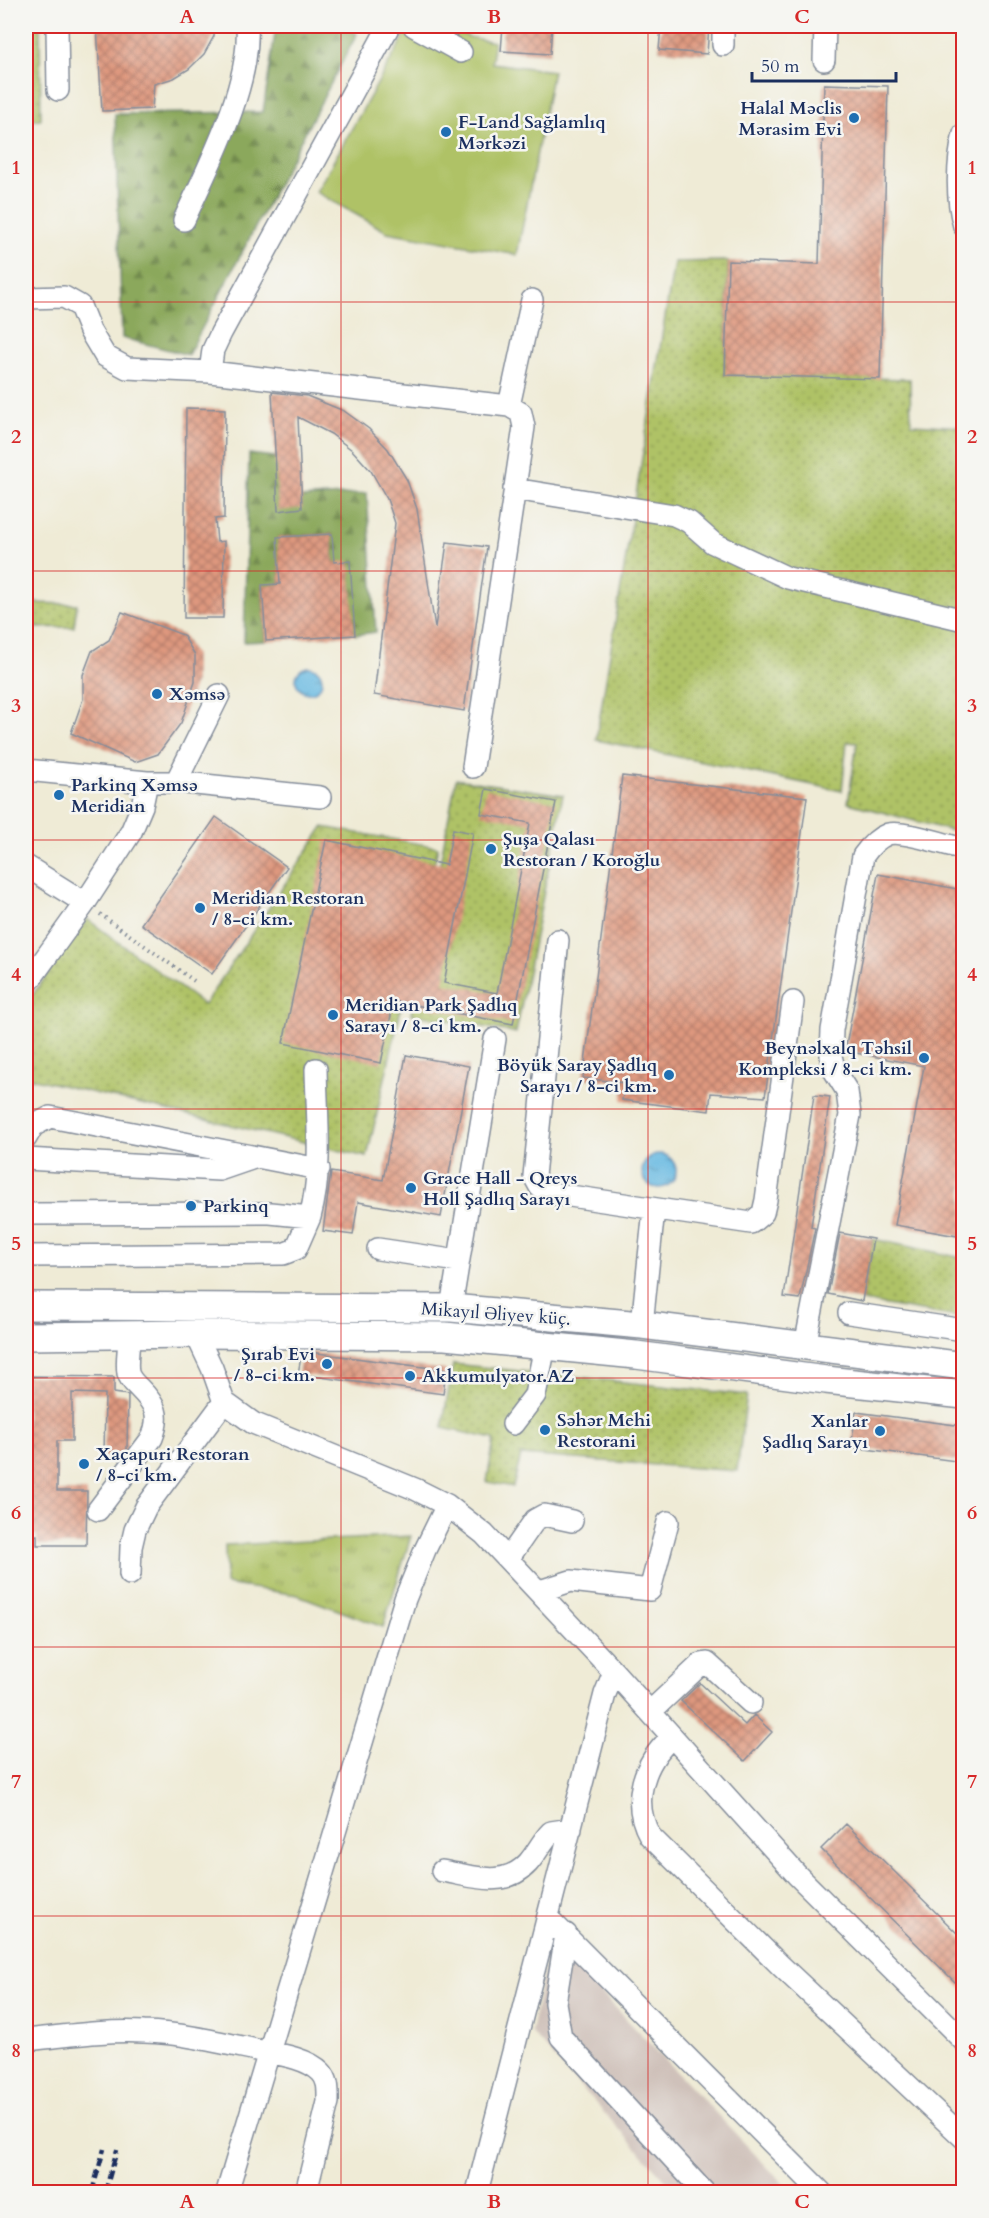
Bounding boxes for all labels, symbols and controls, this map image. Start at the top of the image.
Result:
text: A [179,3,195,30]
text: B [487,3,501,30]
text: C [794,3,810,30]
scale bar [752,45,896,83]
text: 50 m [761,54,800,79]
place label: Halal Məclis Mərasim Evi [738,96,842,142]
place label: F-Land Sağlamlıq Mərkəzi [458,110,606,156]
marker: Halal Məclis Mərasim Evi [847,111,861,125]
marker: F-Land Sağlamlıq Mərkəzi [439,125,453,139]
text: 1 [11,154,21,181]
text: 1 [967,154,977,181]
text: 2 [11,423,21,450]
text: 2 [967,423,977,450]
place label: Xəmsə [169,682,225,707]
marker: Xəmsə [150,687,164,701]
text: 3 [11,692,21,719]
text: 3 [967,692,977,719]
place label: Parkinq Xəmsə Meridian [71,773,198,819]
marker: Parkinq Xəmsə Meridian [52,788,66,802]
place label: Şuşa Qalası Restoran / Koroğlu [503,827,661,873]
marker: Şuşa Qalası Restoran / Koroğlu [484,842,498,856]
place label: Meridian Restoran / 8-ci km. [212,886,365,932]
marker: Meridian Restoran / 8-ci km. [193,901,207,915]
text: 4 [11,961,21,988]
text: 4 [967,961,977,988]
place label: Meridian Park Şadlıq Sarayı / 8-ci km. [345,993,518,1039]
marker: Meridian Park Şadlıq Sarayı / 8-ci km. [326,1008,340,1022]
place label: Beynəlxalq Təhsil Kompleksi / 8-ci km. [738,1036,912,1082]
marker: Beynəlxalq Təhsil Kompleksi / 8-ci km. [917,1051,931,1065]
place label: Böyük Saray Şadlıq Sarayı / 8-ci km. [497,1053,658,1099]
marker: Böyük Saray Şadlıq Sarayı / 8-ci km. [662,1068,676,1082]
place label: Grace Hall - Qreys Holl Şadlıq Sarayı [423,1166,577,1212]
marker: Grace Hall - Qreys Holl Şadlıq Sarayı [404,1181,418,1195]
place label: Parkinq [203,1194,269,1219]
marker: Parkinq [184,1199,198,1213]
text: 5 [11,1230,21,1257]
text: 5 [967,1230,977,1257]
street label: Mikayıl Əliyev küç. [420,1296,572,1332]
place label: Şırab Evi / 8-ci km. [234,1342,315,1388]
marker: Şırab Evi / 8-ci km. [320,1357,334,1371]
place label: Akkumulyator.AZ [422,1364,574,1389]
marker: Akkumulyator.AZ [403,1369,417,1383]
place label: Səhər Mehi Restorani [557,1408,651,1454]
place label: Xanlar Şadlıq Sarayı [763,1409,869,1455]
marker: Səhər Mehi Restorani [538,1423,552,1437]
marker: Xanlar Şadlıq Sarayı [873,1424,887,1438]
place label: Xaçapuri Restoran / 8-ci km. [96,1442,250,1488]
marker: Xaçapuri Restoran / 8-ci km. [77,1457,91,1471]
text: 6 [11,1499,21,1526]
text: 6 [967,1499,977,1526]
text: 7 [11,1768,21,1795]
text: 7 [967,1768,977,1795]
text: 8 [11,2037,21,2064]
text: 8 [967,2037,977,2064]
text: A [179,2188,195,2215]
text: B [487,2188,501,2215]
text: C [794,2188,810,2215]

